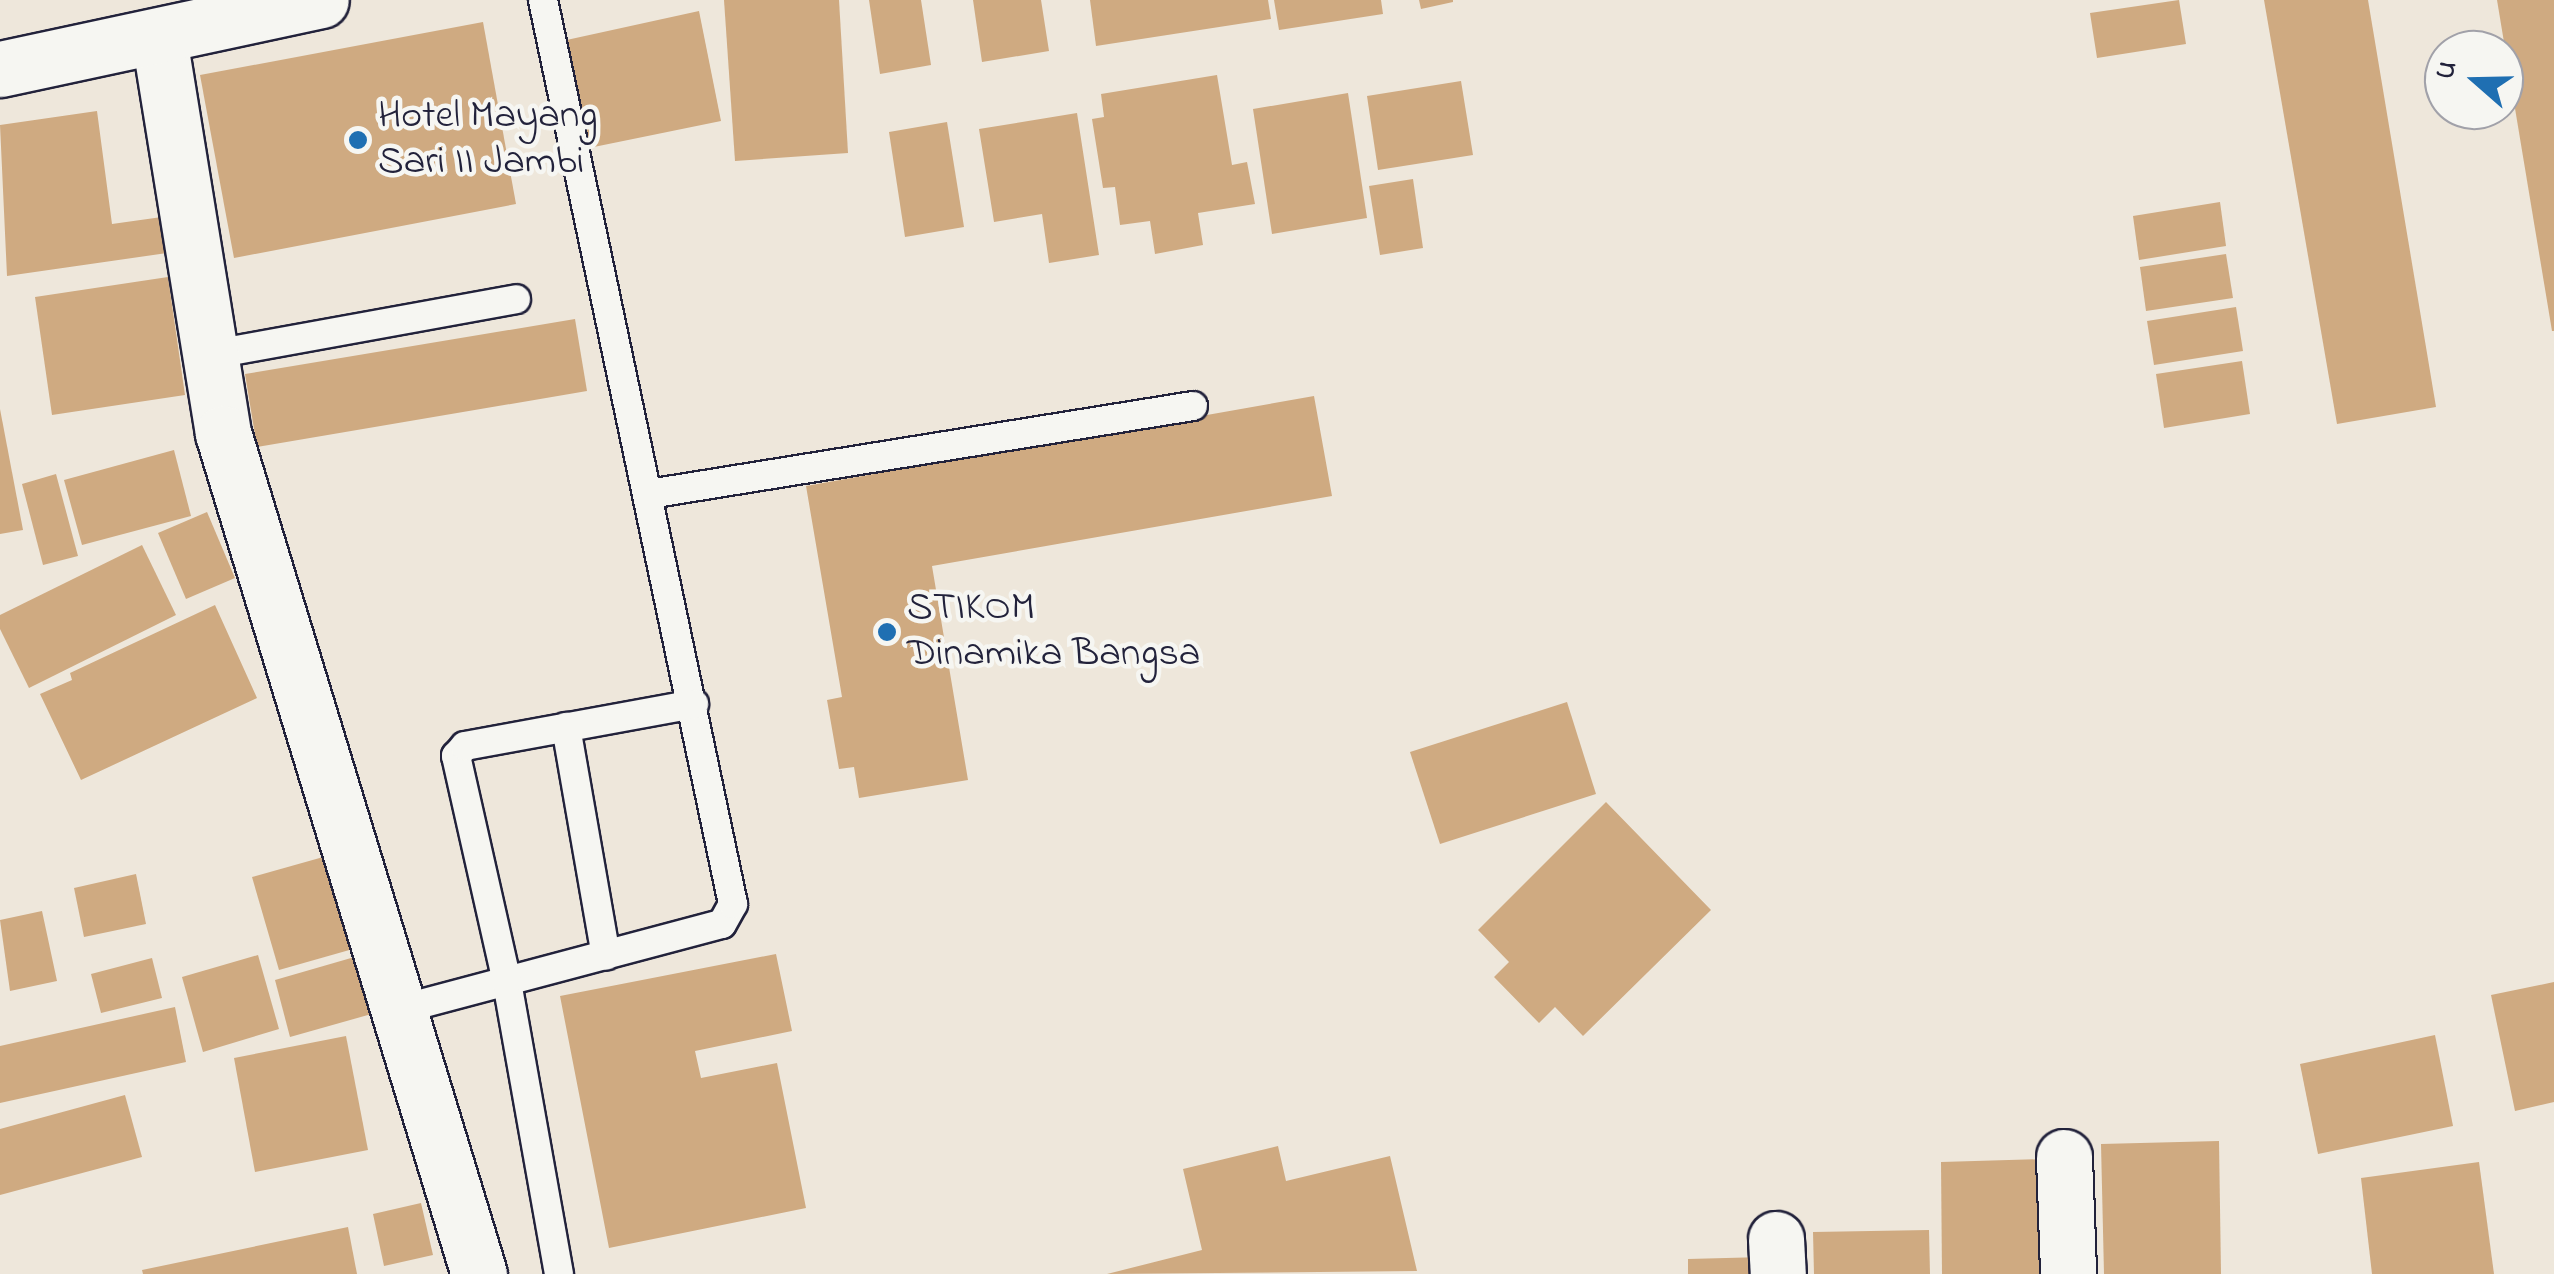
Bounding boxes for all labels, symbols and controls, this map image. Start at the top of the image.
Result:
north arrow [2424,30,2524,130]
text: U [2425,55,2470,86]
place label: Hotel Mayang Sari II Jambi [378,93,598,187]
marker: Hotel Mayang Sari II Jambi [347,129,369,151]
place label: STIKOM Dinamika Bangsa [907,585,1200,679]
marker: STIKOM Dinamika Bangsa [876,621,898,643]

